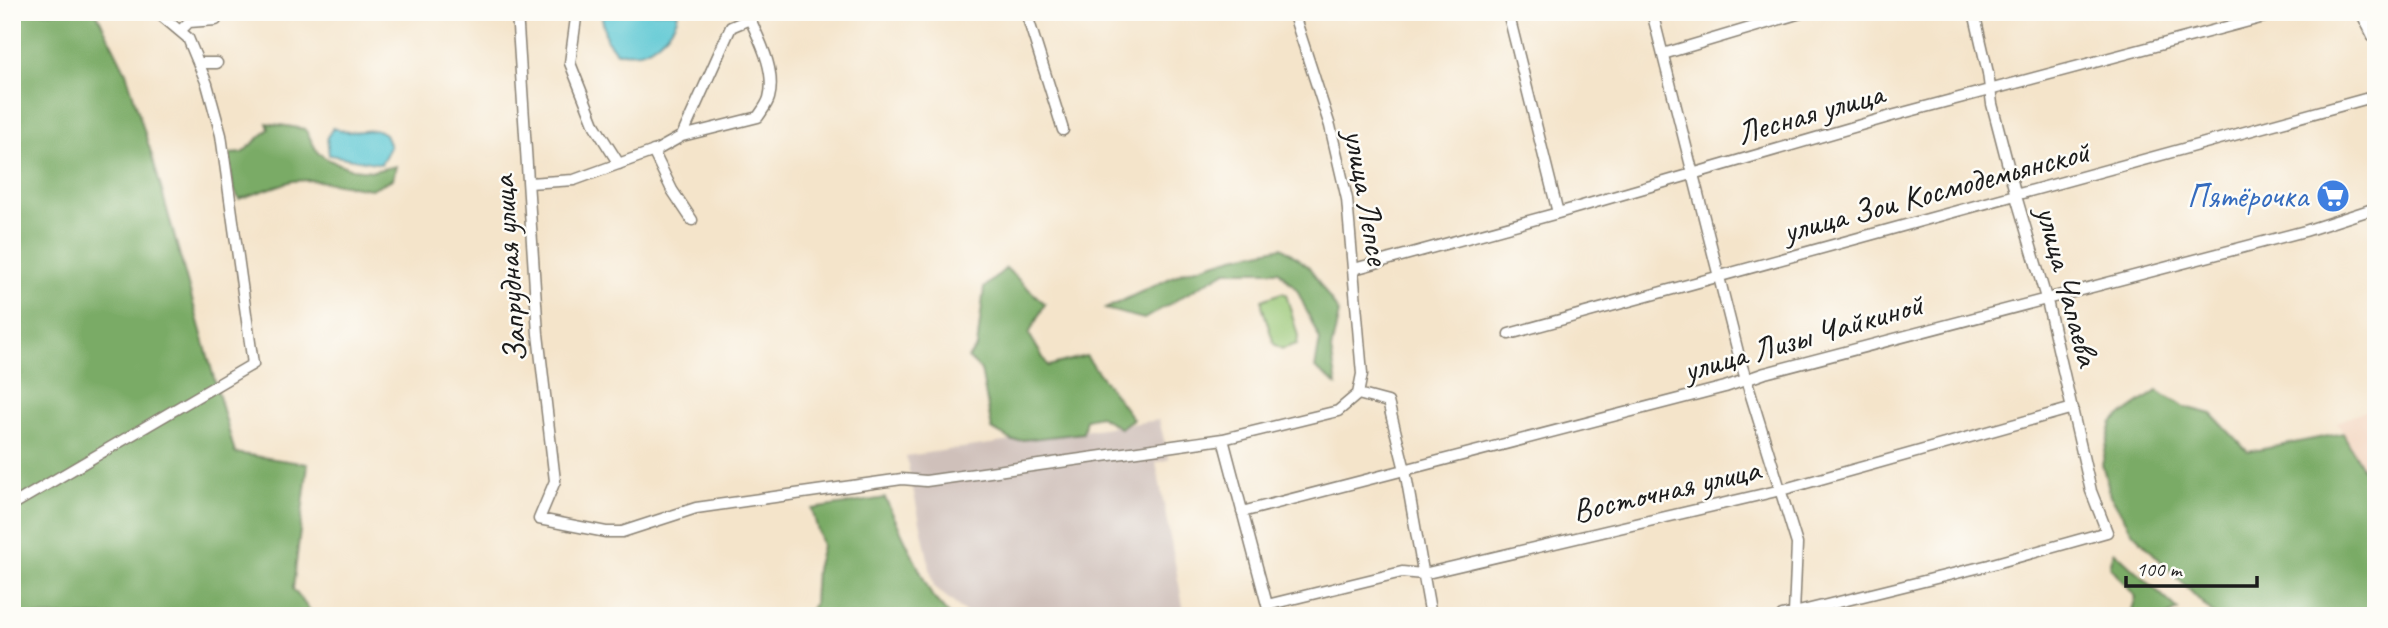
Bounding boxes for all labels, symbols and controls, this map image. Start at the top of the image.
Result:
street label: Лесная улица [1732,71,1891,154]
street label: улица Лепсе [1334,124,1400,270]
street label: улица Зои Космодемьянской [1776,129,2096,253]
street label: Запрудная улица [481,172,536,364]
place label: Пятёрочка [2187,175,2310,217]
supermarket icon: Пятёрочка [2314,177,2352,215]
street label: улица Чапаева [2026,200,2110,373]
street label: улица Лизы Чайкиной [1677,282,1930,392]
street label: Восточная улица [1568,447,1766,532]
scale bar [2126,544,2257,588]
text: 100 m [2136,556,2183,582]

